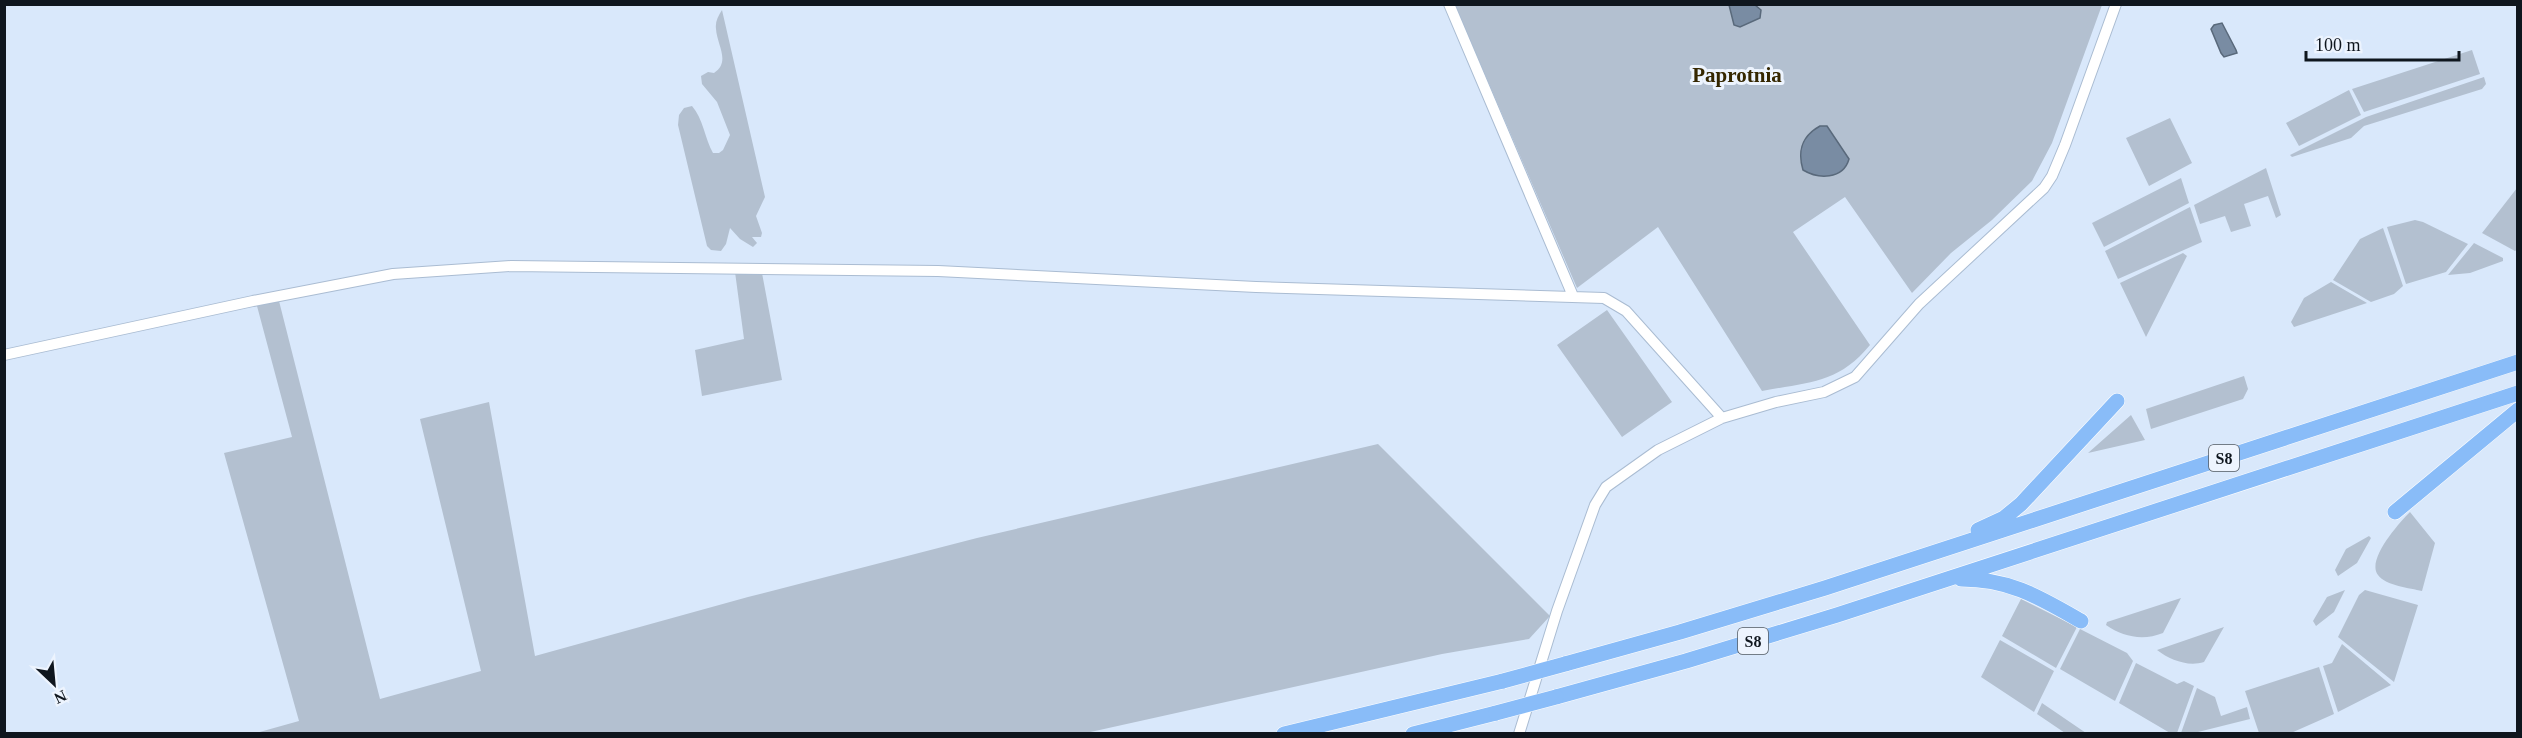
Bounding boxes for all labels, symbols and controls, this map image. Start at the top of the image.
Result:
scale bar [2306,24,2459,62]
text: 100 m [2315,35,2361,55]
district label: Paprotnia [1692,63,1782,87]
road number: S8 [2209,445,2239,471]
road number: S8 [1738,628,1768,654]
north arrow [24,654,84,714]
text: N [51,687,69,707]

